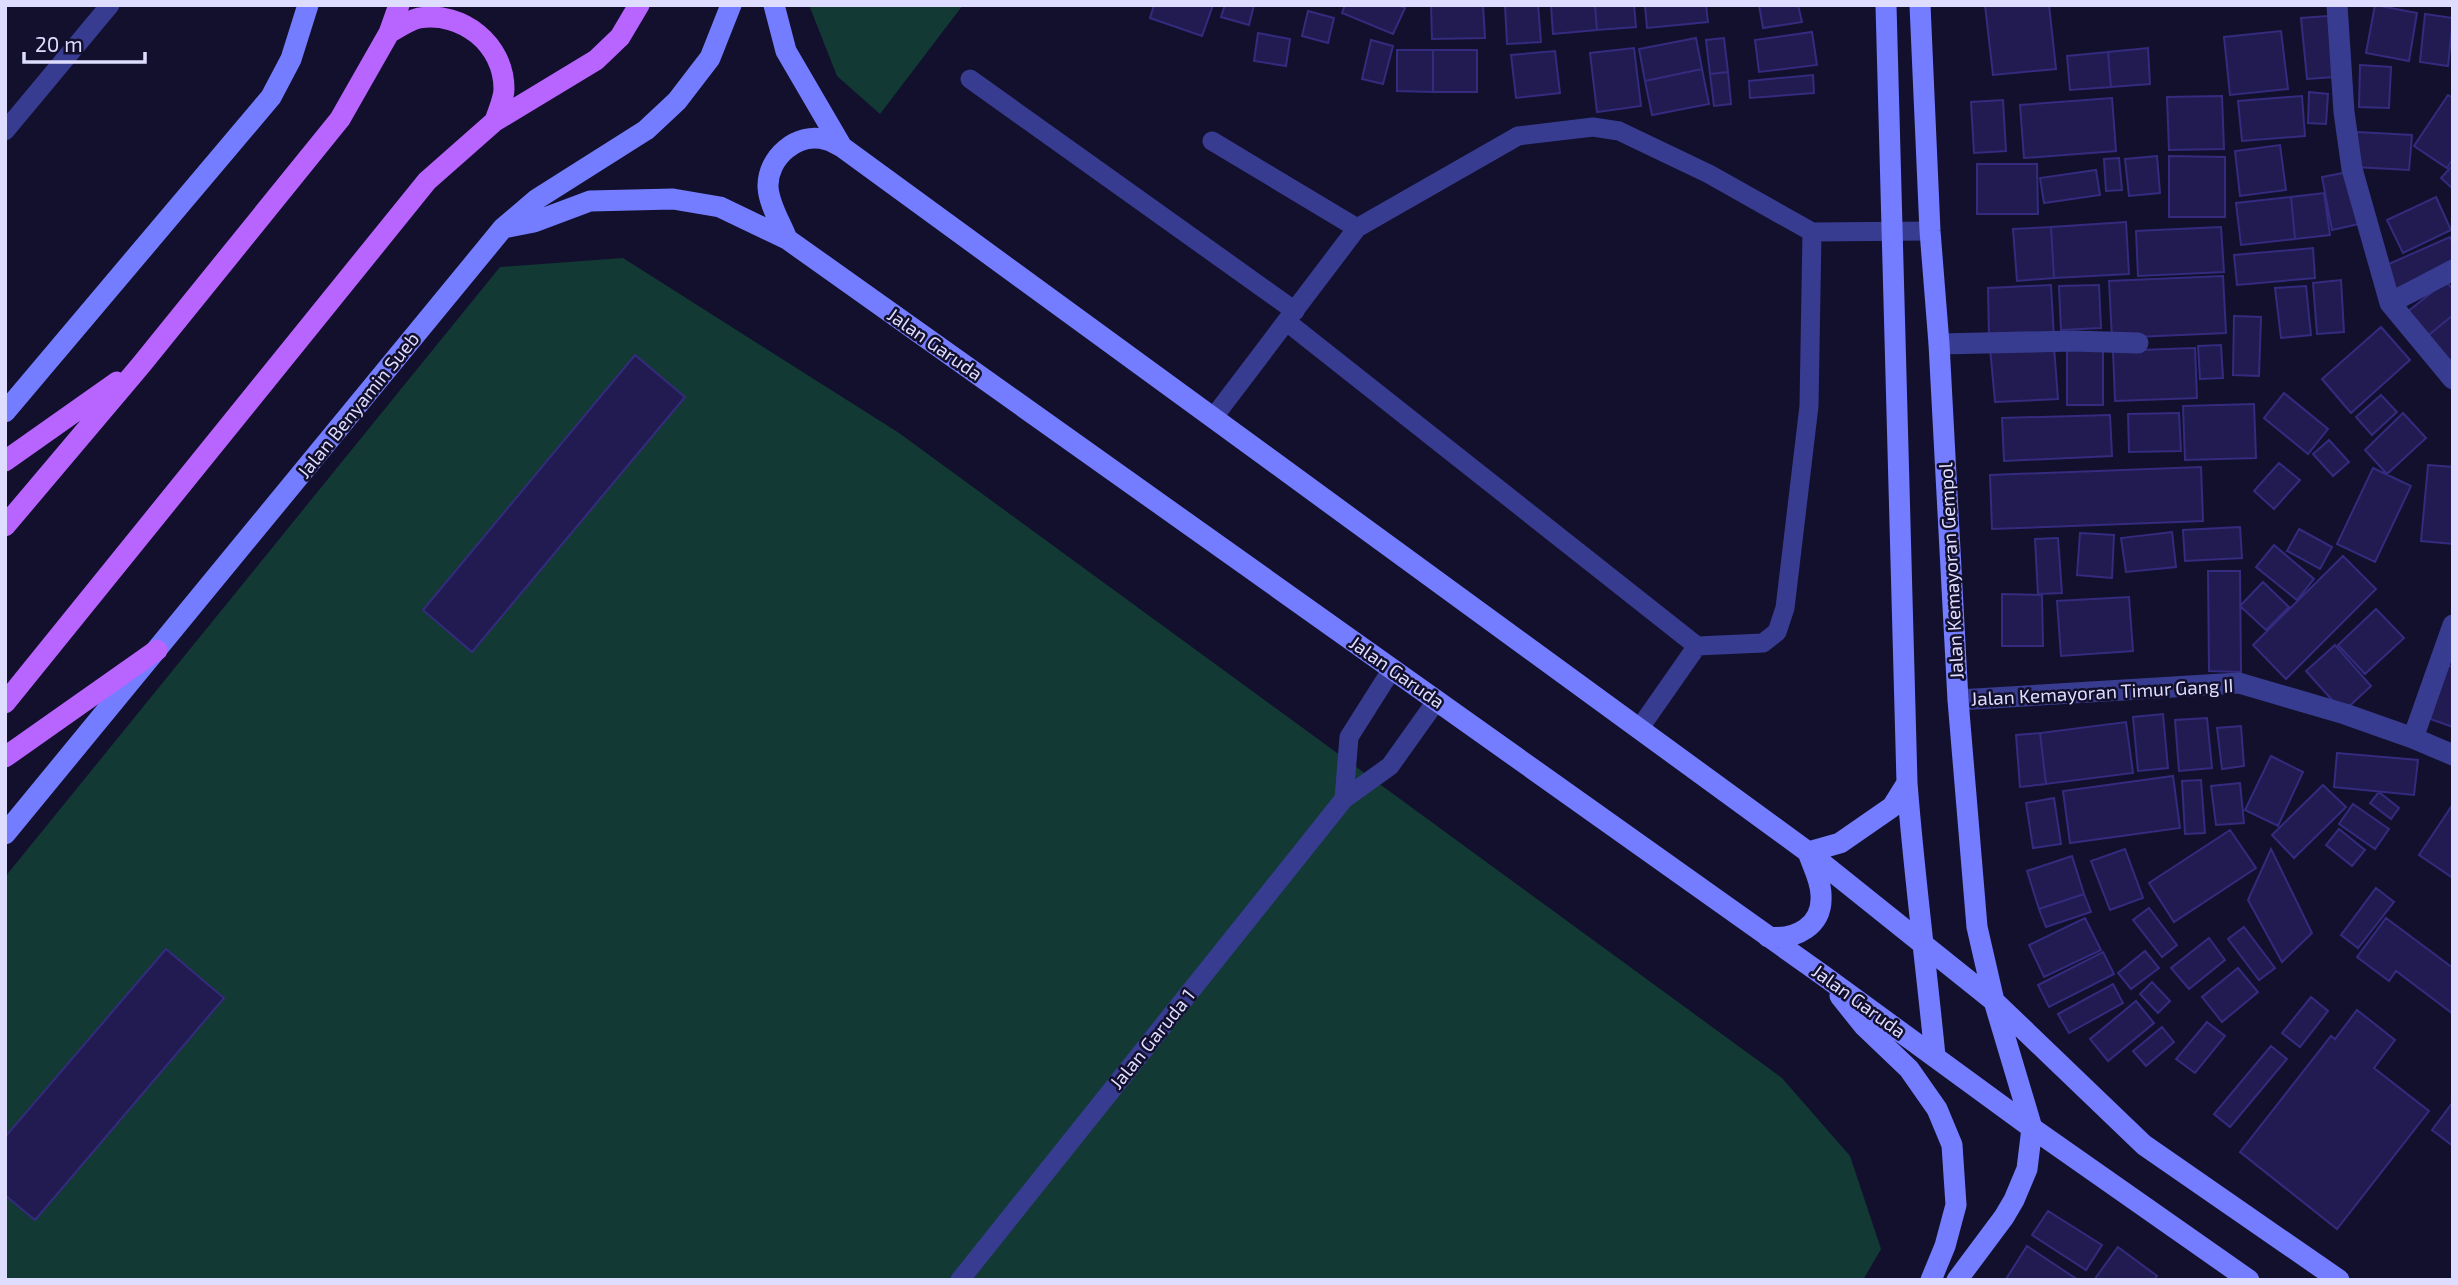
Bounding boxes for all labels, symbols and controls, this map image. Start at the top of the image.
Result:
scale bar [24,21,145,65]
text: 20 m [35,31,83,56]
street label: Jalan Garuda [883,303,987,385]
street label: Jalan Benyamin Sueb [292,327,423,482]
street label: Jalan Kemayoran Gempol [1933,462,1968,680]
street label: Jalan Garuda [1345,631,1449,713]
street label: Jalan Kemayoran Timur Gang II [1970,673,2234,710]
street label: Jalan Garuda [1808,959,1911,1042]
street label: Jalan Garuda 1 [1104,984,1199,1093]

